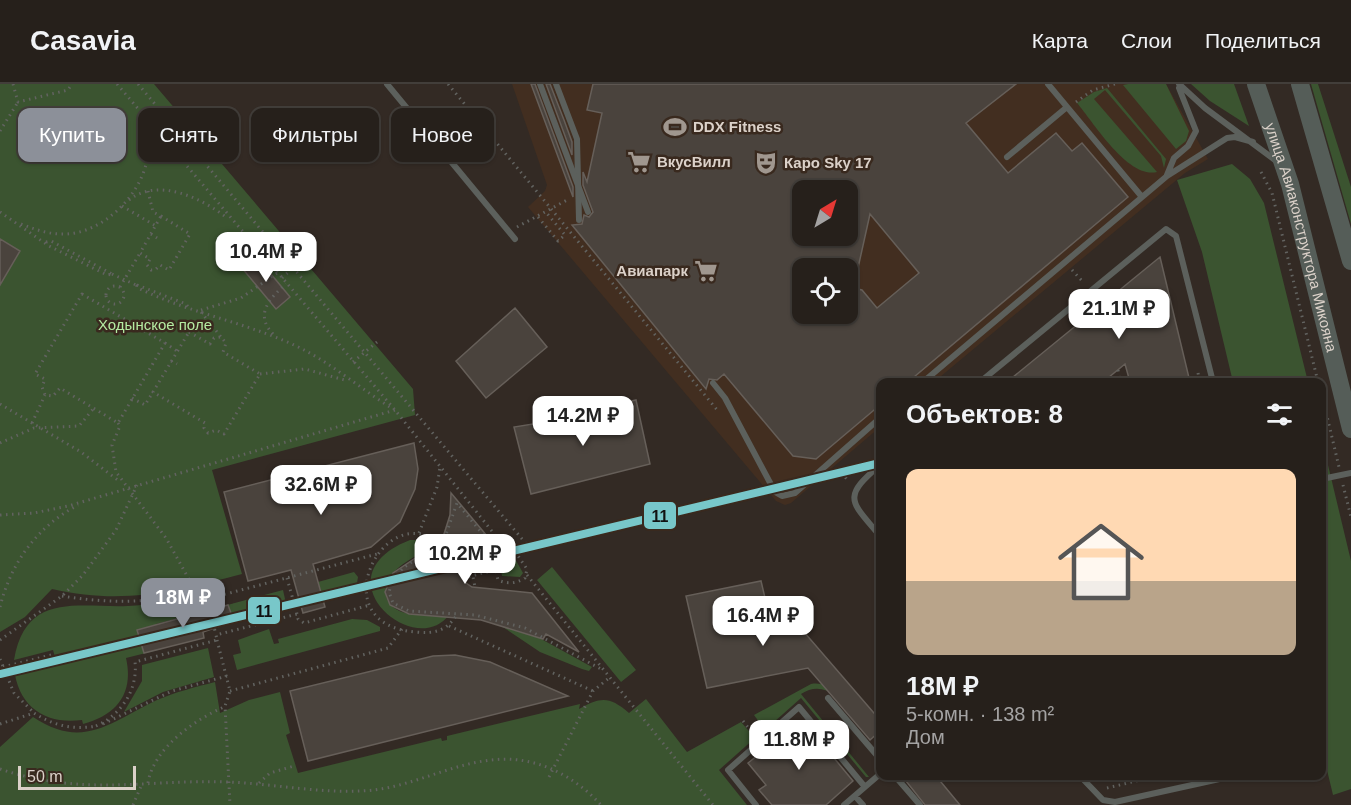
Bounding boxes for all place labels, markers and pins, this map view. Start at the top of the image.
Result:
sports icon: DDX Fitness [662,114,688,140]
place label: DDX Fitness [693,118,781,135]
supermarket icon: ВкусВилл [626,149,652,175]
theatre icon: Каро Sky 17 [753,150,779,176]
place label: ВкусВилл [657,153,731,170]
place label: Каро Sky 17 [784,154,872,171]
pin: 10.4M ₽ [211,232,321,283]
supermarket icon: Авиапарк [693,258,719,284]
place label: Авиапарк [616,262,688,279]
pin: 21.1M ₽ [1064,289,1174,340]
pin: 14.2M ₽ [528,396,638,447]
pin: 32.6M ₽ [266,465,376,516]
pin: 10.2M ₽ [410,534,520,585]
pin: 18M ₽ [141,578,225,629]
pin: 16.4M ₽ [708,596,818,647]
pin: 11.8M ₽ [744,720,854,771]

